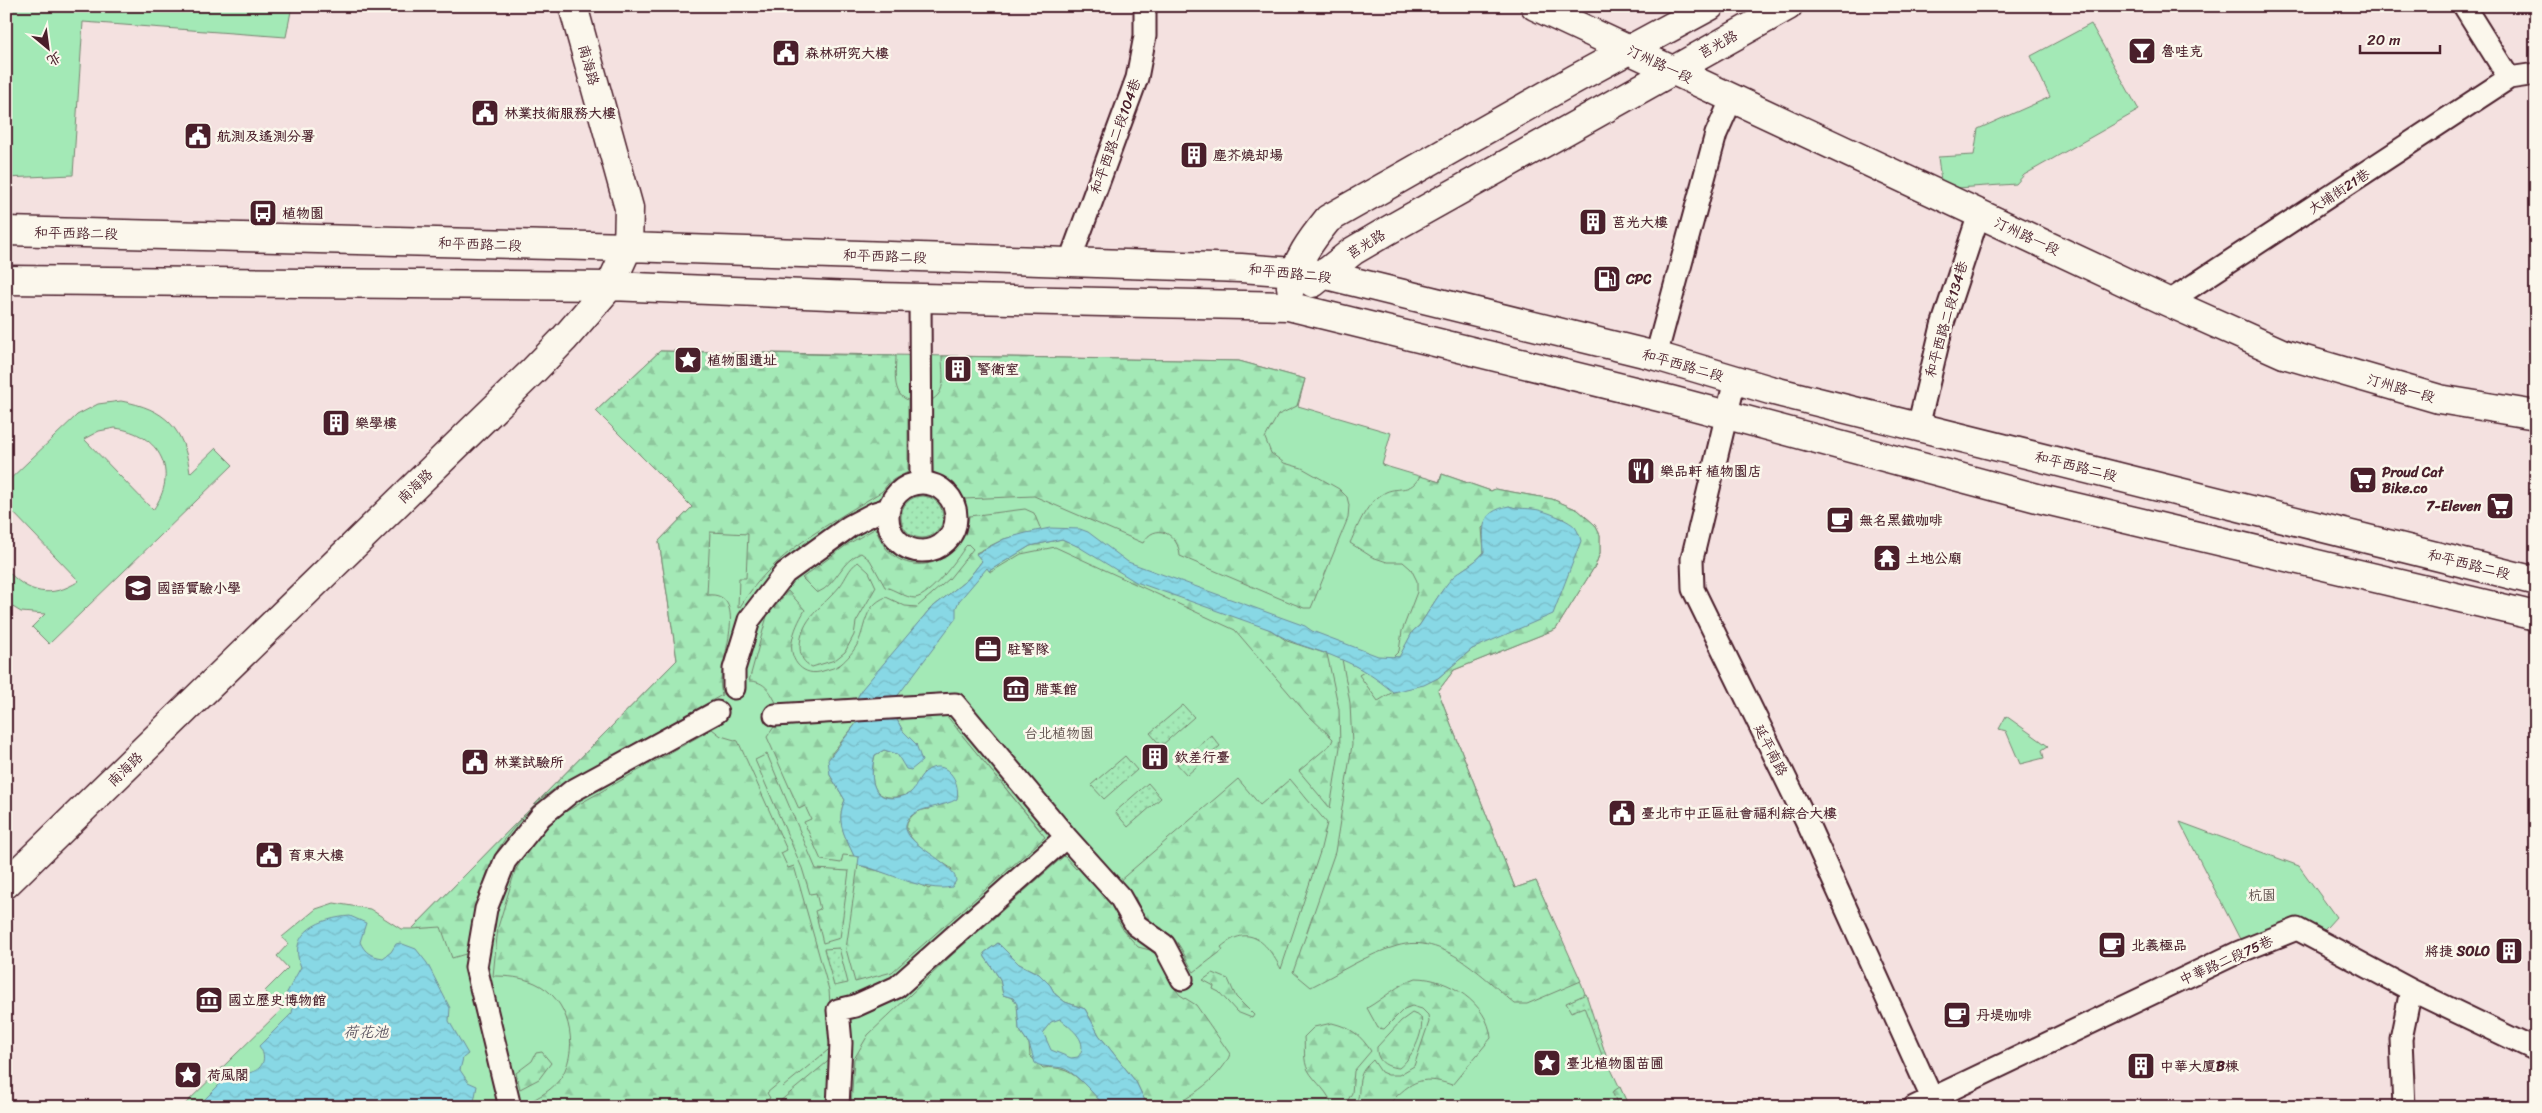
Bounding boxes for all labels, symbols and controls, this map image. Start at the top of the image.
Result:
north arrow [22,22,72,72]
scale bar [2360,22,2440,54]
street label: 莒光路 [1694,23,1743,66]
text: 20 m [2367,27,2401,53]
bar icon: 魯哇克 [2127,36,2157,66]
public building icon: 森林研究大樓 [771,38,801,68]
street label: 汀州路一段 [1623,38,1697,91]
place label: 魯哇克 [2161,39,2203,64]
place label: 森林研究大樓 [805,41,889,66]
street label: 南海路 [571,42,606,89]
text: 北 [42,45,66,73]
street label: 和平西路二段104巷 [1083,74,1148,198]
public building icon: 林業技術服務大樓 [470,98,500,128]
place label: 林業技術服務大樓 [504,101,616,126]
public building icon: 航測及遙測分署 [183,121,213,151]
place label: 航測及遙測分署 [217,124,315,149]
building icon: 塵芥燒却場 [1179,140,1209,170]
place label: 塵芥燒却場 [1213,143,1283,168]
street label: 大埔街21巷 [2303,161,2376,221]
bus stop icon: 植物園 [248,198,278,228]
place label: 植物園 [282,201,324,226]
building icon: 莒光大樓 [1578,207,1608,237]
place label: 莒光大樓 [1612,210,1668,235]
street label: 汀州路一段 [1990,210,2064,263]
street label: 和平西路二段 [34,220,118,247]
street label: 莒光路 [1342,223,1391,266]
street label: 和平西路二段 [438,231,522,258]
street label: 和平西路二段 [843,243,927,270]
street label: 和平西路二段 [1247,257,1333,290]
street label: 和平西路二段134巷 [1918,257,1975,380]
fuel station icon: CPC [1592,264,1622,294]
place label: CPC [1625,267,1652,292]
street label: 和平西路二段 [1639,342,1727,389]
place icon: 植物園遺址 [673,345,703,375]
place label: 植物園遺址 [707,348,777,373]
building icon: 警衛室 [943,354,973,384]
place label: 警衛室 [977,357,1019,382]
street label: 汀州路一段 [2364,367,2438,410]
building icon: 樂學樓 [321,408,351,438]
place label: 樂學樓 [355,411,397,436]
street label: 和平西路二段 [2032,444,2120,489]
restaurant icon: 樂品軒 植物園店 [1626,456,1656,486]
place label: 樂品軒 植物園店 [1660,459,1762,484]
place label: Proud Cat Bike.co [2382,460,2445,501]
street label: 南海路 [392,463,439,510]
supermarket icon: Proud Cat Bike.co [2348,465,2378,495]
supermarket icon: 7-Eleven [2485,491,2515,521]
place label: 7-Eleven [2426,494,2481,519]
cafe icon: 無名黑鐵咖啡 [1825,505,1855,535]
place label: 無名黑鐵咖啡 [1859,508,1943,533]
street label: 和平西路二段 [2425,542,2513,587]
temple icon: 土地公廟 [1872,543,1902,573]
place label: 土地公廟 [1906,546,1962,571]
school or university icon: 國語實驗小學 [123,573,153,603]
place label: 國語實驗小學 [157,576,241,601]
office icon: 駐警隊 [973,634,1003,664]
place label: 駐警隊 [1007,637,1049,662]
museum icon: 腊葉館 [1001,674,1031,704]
place label: 腊葉館 [1035,677,1077,702]
street label: 延平南路 [1747,720,1794,781]
park label: 台北植物園 [1024,721,1094,746]
building icon: 欽差行臺 [1140,742,1170,772]
place label: 欽差行臺 [1174,745,1230,770]
street label: 南海路 [102,746,149,793]
public building icon: 林業試驗所 [460,747,490,777]
place label: 林業試驗所 [494,750,564,775]
public building icon: 臺北市中正區社會福利綜合大樓 [1607,798,1637,828]
place label: 臺北市中正區社會福利綜合大樓 [1641,801,1837,826]
public building icon: 育東大樓 [254,840,284,870]
place label: 育東大樓 [288,843,344,868]
park label: 杭園 [2248,883,2276,908]
street label: 中華路二段75巷 [2175,928,2278,992]
cafe icon: 北義極品 [2097,930,2127,960]
place label: 北義極品 [2131,933,2187,958]
building icon: 將捷 SOLO [2494,936,2524,966]
place label: 將捷 SOLO [2425,939,2490,964]
museum icon: 國立歷史博物館 [194,985,224,1015]
place label: 國立歷史博物館 [228,988,326,1013]
cafe icon: 丹堤咖啡 [1942,1000,1972,1030]
place label: 丹堤咖啡 [1976,1003,2032,1028]
water label: 荷花池 [343,1019,389,1045]
place icon: 臺北植物園苗圃 [1532,1048,1562,1078]
place label: 臺北植物園苗圃 [1566,1051,1664,1076]
building icon: 中華大廈B棟 [2126,1051,2156,1081]
place label: 中華大廈B棟 [2160,1054,2240,1079]
place icon: 荷風閣 [173,1060,203,1090]
place label: 荷風閣 [207,1063,249,1088]

